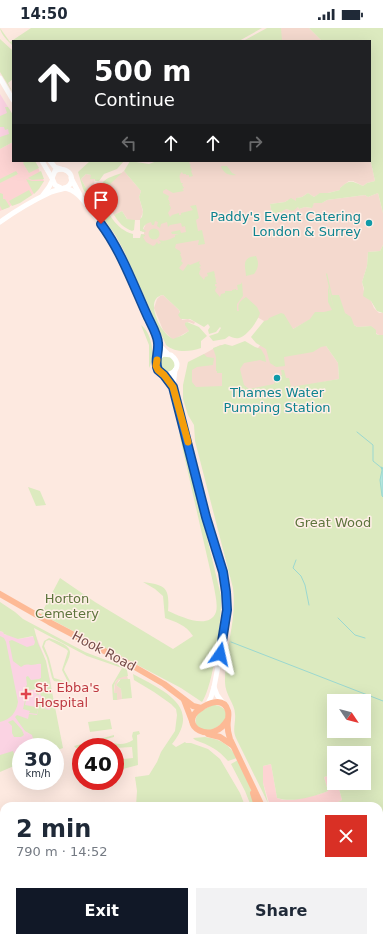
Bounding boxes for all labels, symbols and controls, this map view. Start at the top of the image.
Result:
text: 14:50 [20,5,68,23]
text: 500 m [94,55,191,88]
icon: ahead [28,56,80,108]
text: Continue [94,89,175,110]
icon: left [118,132,140,154]
icon: ahead [160,132,182,154]
icon: ahead [202,132,224,154]
icon: right [244,132,266,154]
pin [84,183,118,224]
icon: arrive [90,189,112,211]
place label: Paddy's Event Catering London & Surrey [210,209,361,239]
marker: Paddy's Event Catering London & Surrey [364,218,374,228]
marker: Thames Water Pumping Station [272,373,282,383]
place label: Thames Water Pumping Station [223,385,331,415]
park label: Great Wood [295,515,371,530]
park label: Horton Cemetery [35,591,99,621]
street label: Hook Road [70,628,138,674]
position arrow [199,633,241,675]
place label: St. Ebba's Hospital [35,680,100,710]
marker: St. Ebba's Hospital [20,688,32,700]
north arrow [327,694,371,738]
map controls [327,694,371,790]
speed limit sign: 40 [72,738,124,790]
button: layers [327,746,371,790]
text: 30 [24,747,52,771]
text: km/h [25,768,51,779]
text: 2 min [16,815,91,843]
button: close [325,815,367,857]
text: 790 m · 14:52 [16,844,107,859]
button: Exit [16,888,188,934]
button: Share [196,888,367,934]

